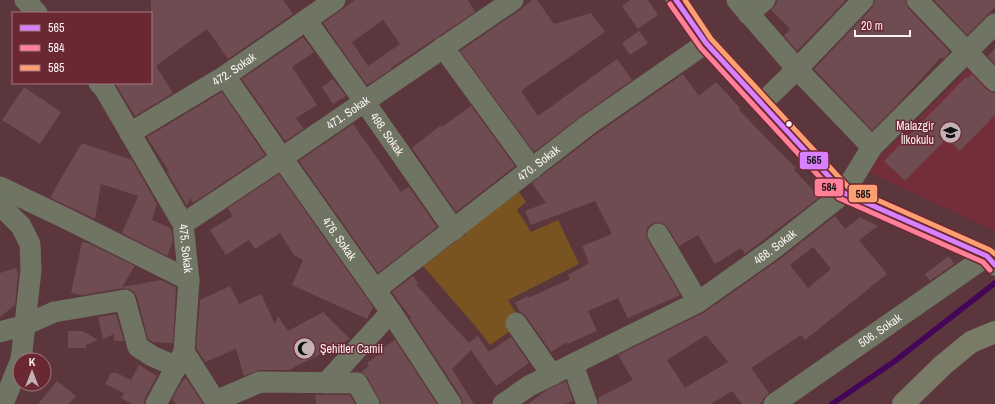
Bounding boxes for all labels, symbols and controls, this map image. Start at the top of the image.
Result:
legend [12,12,152,84]
scale bar [855,12,910,38]
text: 20 m [861,18,883,34]
text: 565 [48,20,65,36]
text: 584 [48,40,65,56]
street label: 472. Sokak [209,49,259,90]
text: 585 [48,60,65,76]
street label: 471. Sokak [323,92,373,133]
street label: 498. Sokak [366,109,408,159]
place label: Malazgir İlkokulu [896,118,935,148]
unlabelled marker [784,119,794,129]
school or university icon: Malazgir İlkokulu [937,120,963,146]
street label: 470. Sokak [514,142,563,185]
line badge: 565 [799,151,829,170]
text: 565 [806,153,822,167]
line badge: 584 [814,178,844,197]
text: 584 [821,180,837,194]
line badge: 585 [848,184,878,203]
text: 585 [855,187,871,201]
street label: 476. Sokak [318,214,360,264]
street label: 475. Sokak [175,223,196,274]
street label: 468. Sokak [751,226,800,268]
street label: 506. Sokak [855,310,905,351]
mosque icon: Şehitler Camii [292,336,318,362]
place label: Şehitler Camii [320,341,383,357]
north arrow [12,352,52,392]
text: K [29,355,36,369]

